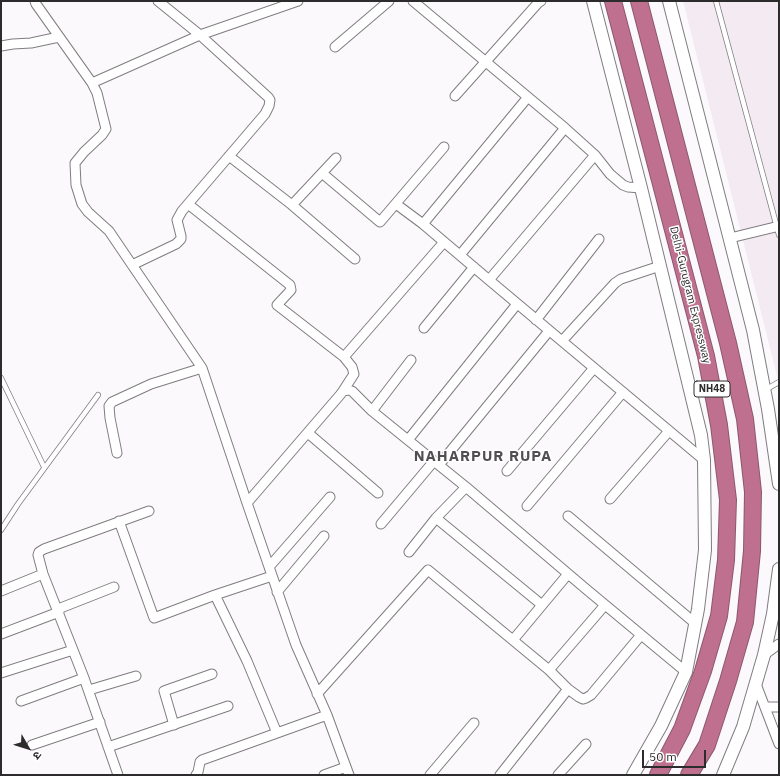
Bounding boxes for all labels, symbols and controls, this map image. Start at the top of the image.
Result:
street label: Delhi-Gurugram Expressway [667,225,713,365]
road number: NH48 [694,381,730,397]
district label: NAHARPUR RUPA [414,448,552,466]
north arrow [8,728,48,768]
scale bar [644,742,708,768]
text: उ [30,749,45,762]
text: 50 m [649,749,677,764]

